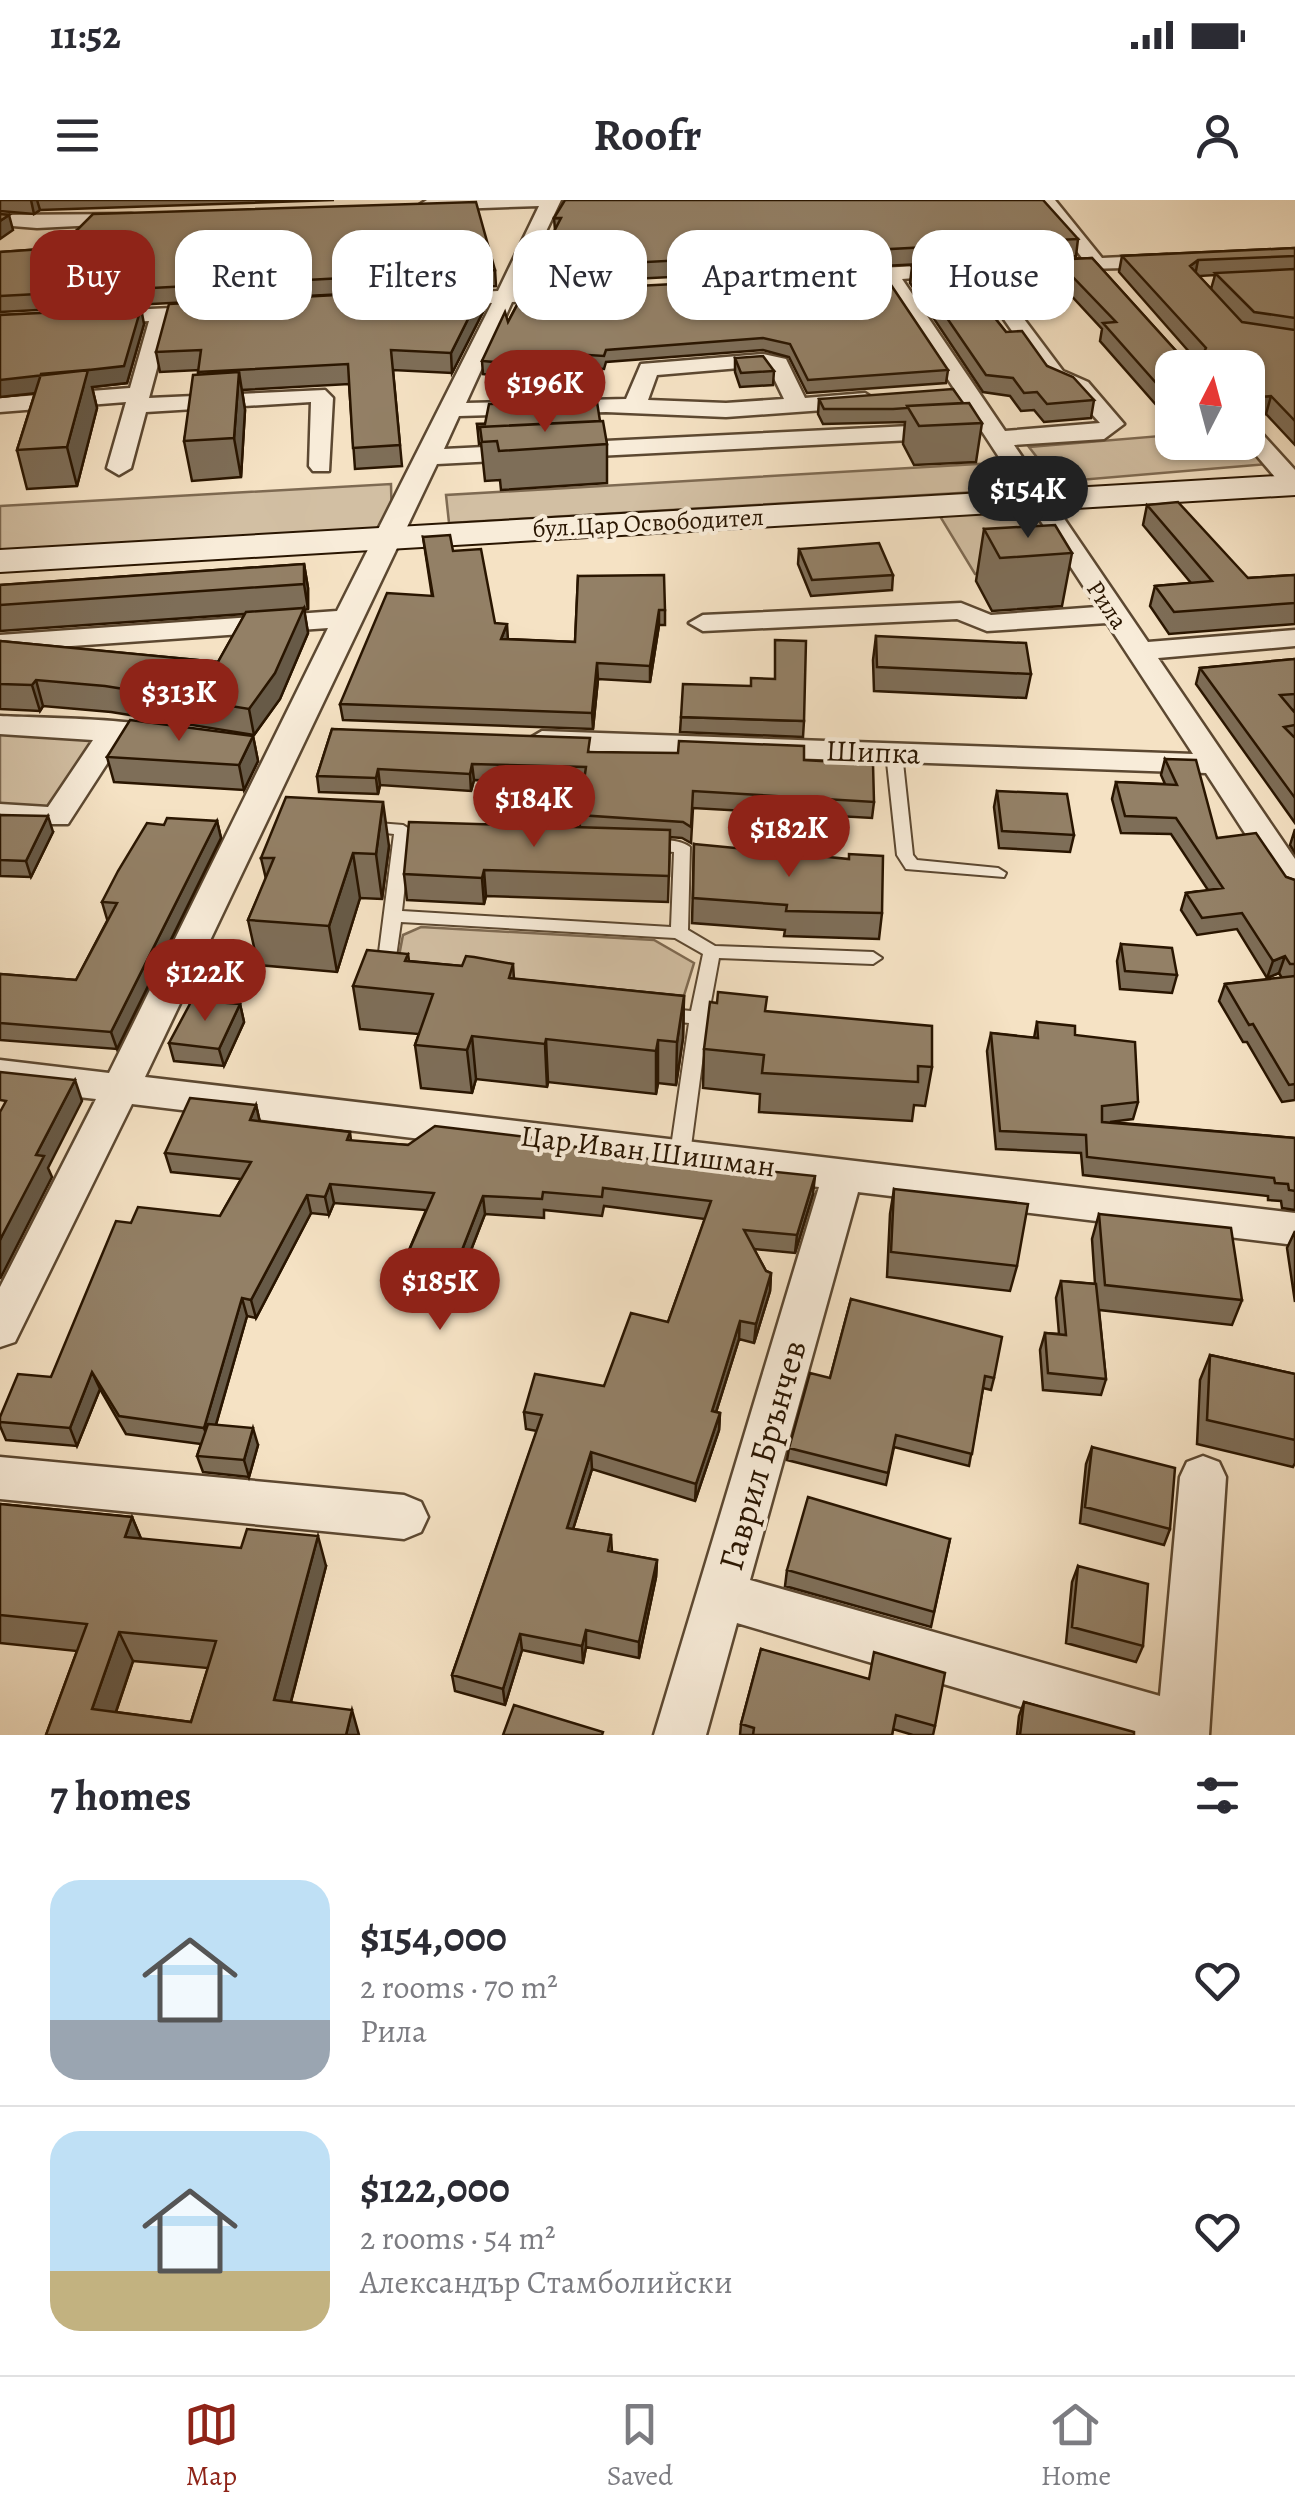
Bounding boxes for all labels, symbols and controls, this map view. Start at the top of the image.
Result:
text: 11:52 [50,9,121,61]
text: Roofr [594,104,701,166]
icon: menu [50,108,105,163]
icon: person [1190,108,1245,163]
chip: Buy [30,230,155,320]
chip: Rent [175,230,312,320]
chip: Filters [332,230,493,320]
chip: New [513,230,647,320]
chip: Apartment [667,230,892,320]
chip: House [912,230,1074,320]
pin: $196K [475,350,615,435]
north arrow [1155,350,1265,460]
map controls [1155,350,1265,460]
text: $196K [506,360,584,404]
pin: $154K [958,456,1098,541]
text: $154K [990,466,1066,510]
street label: бул.Цар Освободител [531,500,765,546]
street label: Рила [1078,574,1136,637]
pin: $313K [109,659,249,744]
text: $313K [142,669,216,713]
street label: Шипка [825,730,921,774]
pin: $184K [464,765,604,850]
text: $184K [495,775,573,819]
pin: $182K [719,795,859,880]
text: $182K [750,805,828,849]
pin: $122K [135,939,275,1024]
text: $122K [166,949,244,993]
street label: Цар Иван Шишман [519,1116,777,1186]
pin: $185K [370,1248,510,1333]
text: $185K [402,1258,478,1302]
street label: Гаврил Брънчев [706,1334,818,1576]
text: 7 homes [50,1767,191,1824]
icon: filters [1190,1768,1245,1823]
text: $154,000 [360,1908,507,1965]
icon: home [130,1920,250,2040]
icon: heart [1190,1953,1245,2008]
text: 2 rooms · 70 m² [360,1965,558,2009]
text: Рила [360,2009,427,2053]
text: $122,000 [360,2159,510,2216]
icon: home [130,2171,250,2291]
icon: heart [1190,2204,1245,2259]
text: 2 rooms · 54 m² [360,2216,556,2260]
text: Александър Стамболийски [360,2260,733,2304]
tab: Map [184,2397,239,2495]
tab: Saved [607,2397,673,2495]
tab: Home [1041,2397,1111,2495]

